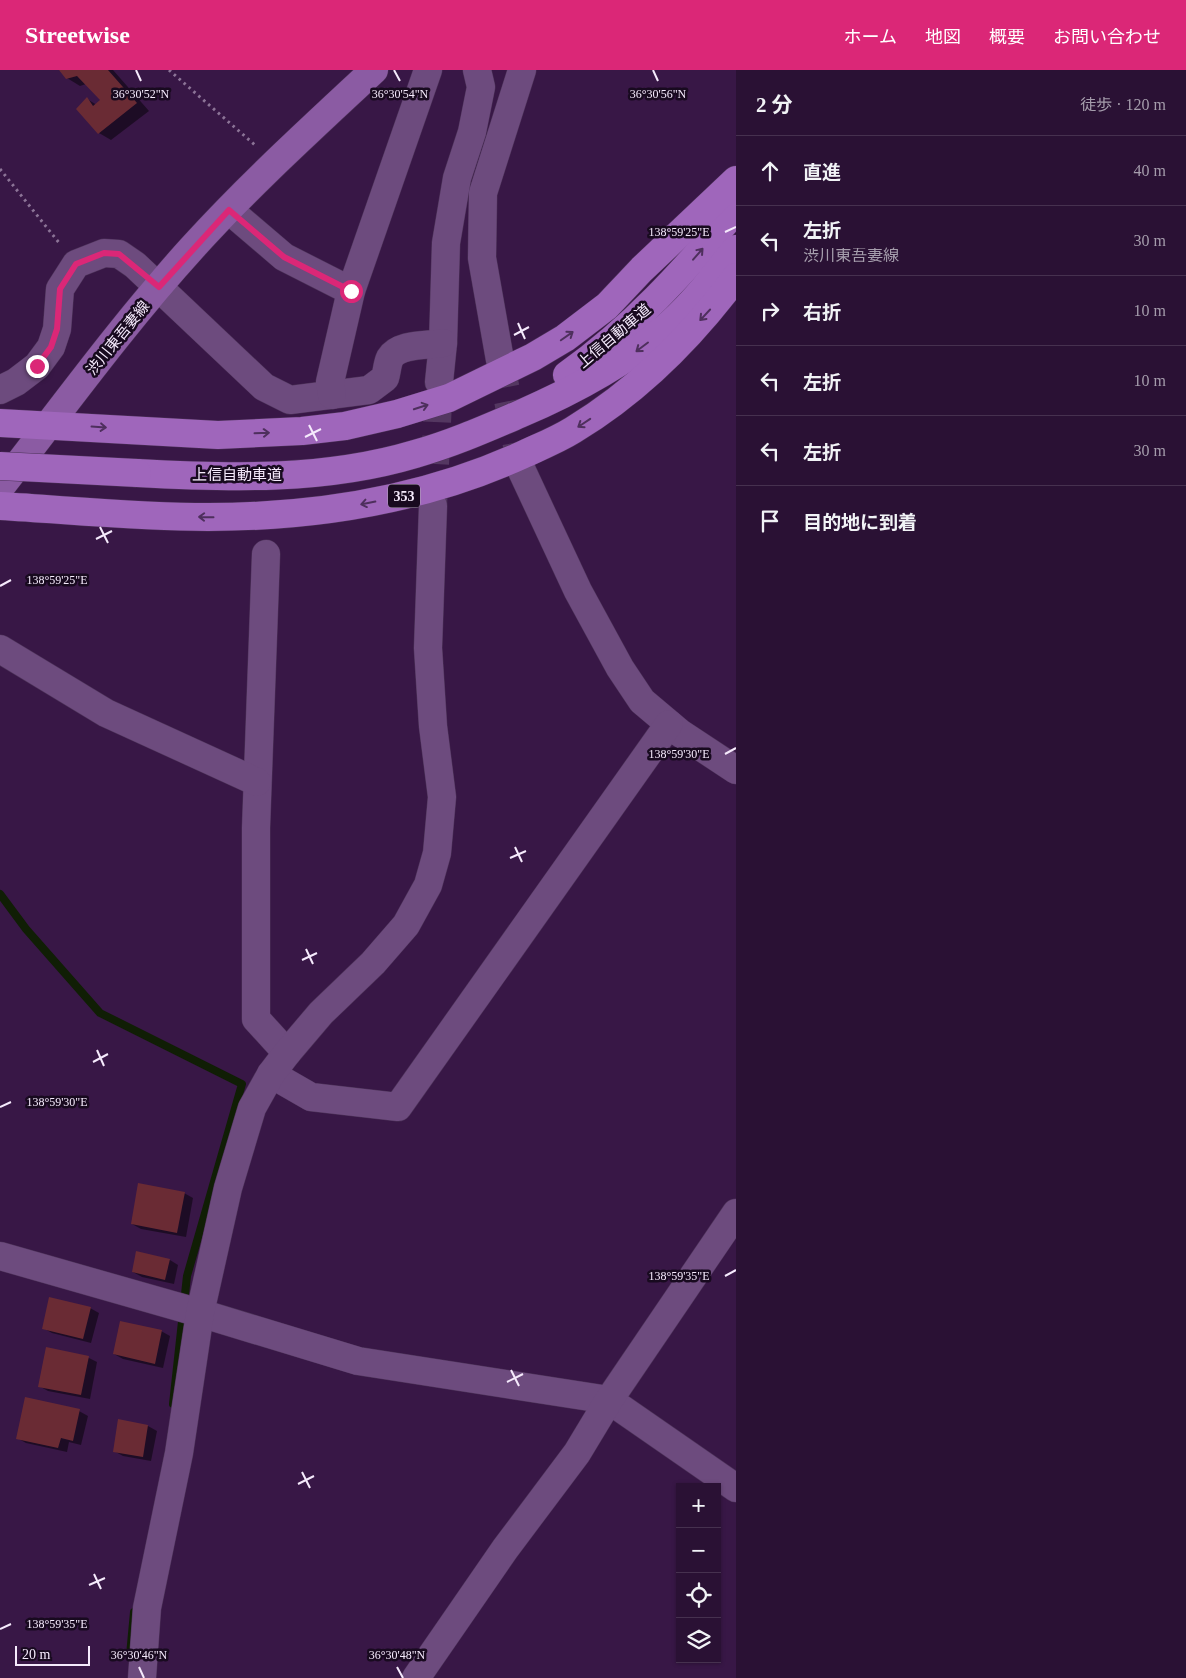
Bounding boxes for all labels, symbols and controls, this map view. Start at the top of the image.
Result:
text: Streetwise [25,22,130,48]
text: ホーム [844,27,897,47]
text: 地図 [925,27,961,47]
text: 概要 [989,27,1025,47]
text: お問い合わせ [1053,27,1161,47]
text: 36°30'52"N [113,87,170,101]
text: 36°30'54"N [372,87,429,101]
text: 36°30'56"N [630,87,687,101]
text: 2 分 [756,93,793,117]
text: 徒歩 · 120 m [1080,96,1166,113]
icon: ahead [756,157,784,185]
text: 直進 [803,162,841,183]
text: 40 m [1134,162,1166,179]
text: 左折 [803,220,841,241]
text: 138°59'25"E [648,225,710,239]
icon: left [756,227,784,255]
text: 30 m [1134,232,1166,249]
text: 渋川東吾妻線 [803,247,899,264]
one-way arrow [693,248,704,261]
route start [340,280,363,303]
icon: right [756,297,784,325]
street label: 渋川東吾妻線 [83,298,153,378]
street label: 上信自動車道 [574,301,654,371]
text: 右折 [803,302,841,323]
text: 10 m [1134,302,1166,319]
one-way arrow [699,308,711,321]
one-way arrow [560,331,574,341]
one-way arrow [635,342,649,352]
route end [26,355,49,378]
icon: left [756,367,784,395]
text: 左折 [803,372,841,393]
text: 10 m [1134,372,1166,389]
one-way arrow [413,401,429,411]
one-way arrow [578,418,592,428]
one-way arrow [91,423,107,432]
one-way arrow [253,428,269,437]
icon: left [756,437,784,465]
text: 左折 [803,442,841,463]
text: 30 m [1134,442,1166,459]
street label: 上信自動車道 [192,467,282,483]
road number: 353 [388,484,420,508]
one-way arrow [360,499,376,509]
icon: arrive [756,507,784,535]
one-way arrow [198,512,214,522]
text: 目的地に到着 [803,512,917,533]
text: 138°59'25"E [26,573,88,587]
text: 138°59'30"E [648,747,710,761]
text: 138°59'30"E [26,1095,88,1109]
text: 138°59'35"E [648,1269,710,1283]
map controls [676,1483,721,1663]
button: + [676,1483,721,1528]
button: − [676,1528,721,1573]
button: locate [676,1573,721,1618]
text: 138°59'35"E [26,1617,88,1631]
button: layers [676,1618,721,1663]
scale bar [15,1643,90,1666]
text: 20 m [22,1647,50,1662]
text: 36°30'46"N [111,1648,168,1662]
text: 36°30'48"N [369,1648,426,1662]

